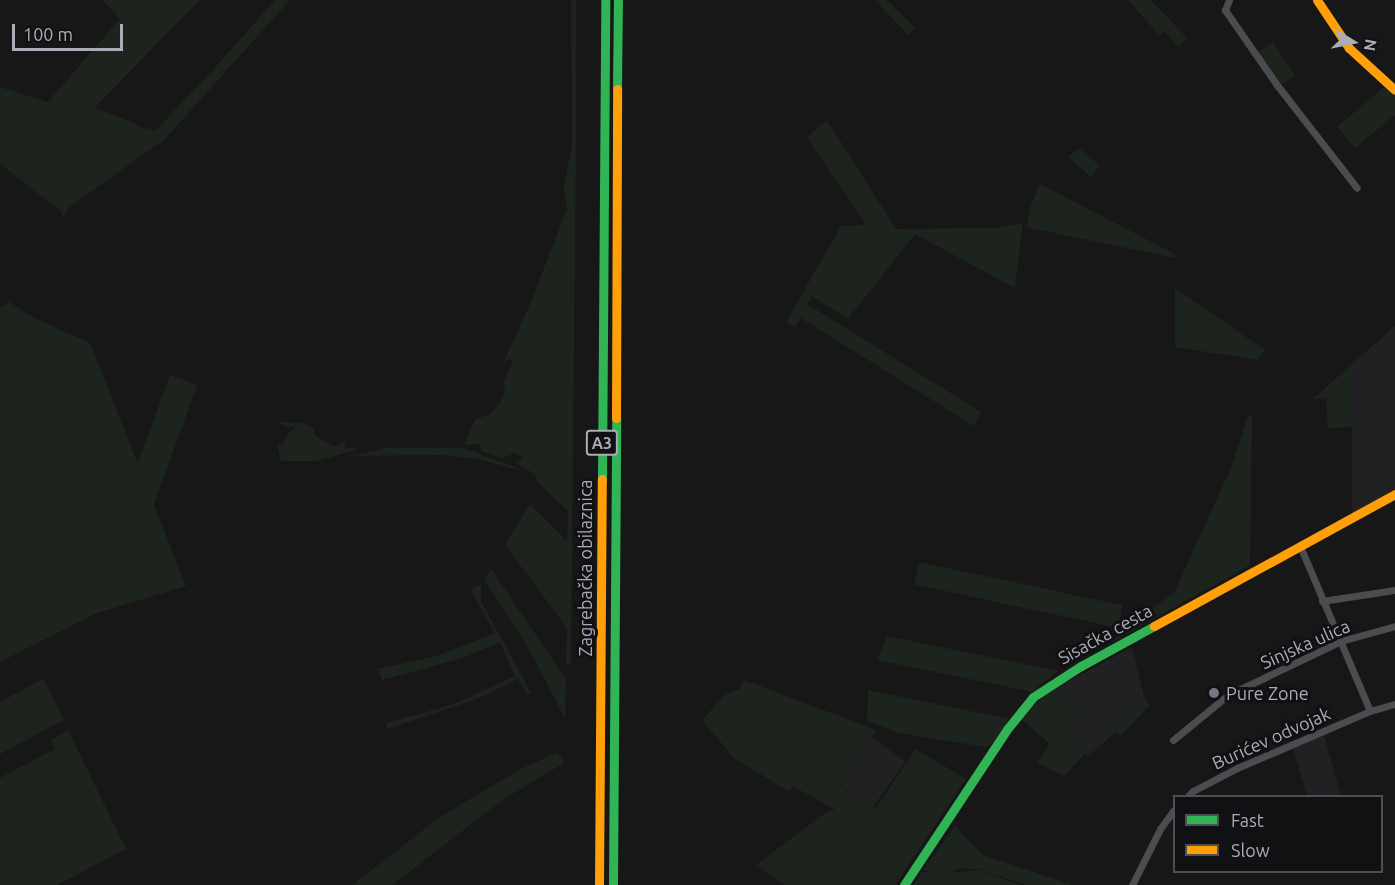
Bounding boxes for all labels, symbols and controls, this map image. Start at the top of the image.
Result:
scale bar [15,12,126,50]
north arrow [1323,12,1383,72]
text: 100 m [23,24,73,44]
text: N [1361,38,1381,53]
road number: A3 [586,430,618,456]
street label: Zagrebačka obilaznica [574,479,596,657]
street label: Sisačka cesta [1054,599,1156,669]
street label: Sinjska ulica [1257,615,1353,673]
place label: Pure Zone [1226,682,1309,704]
marker: Pure Zone [1207,686,1221,700]
street label: Burićev odvojak [1209,702,1333,774]
legend [1173,795,1383,873]
text: Fast [1231,810,1264,830]
text: Slow [1231,840,1270,860]

